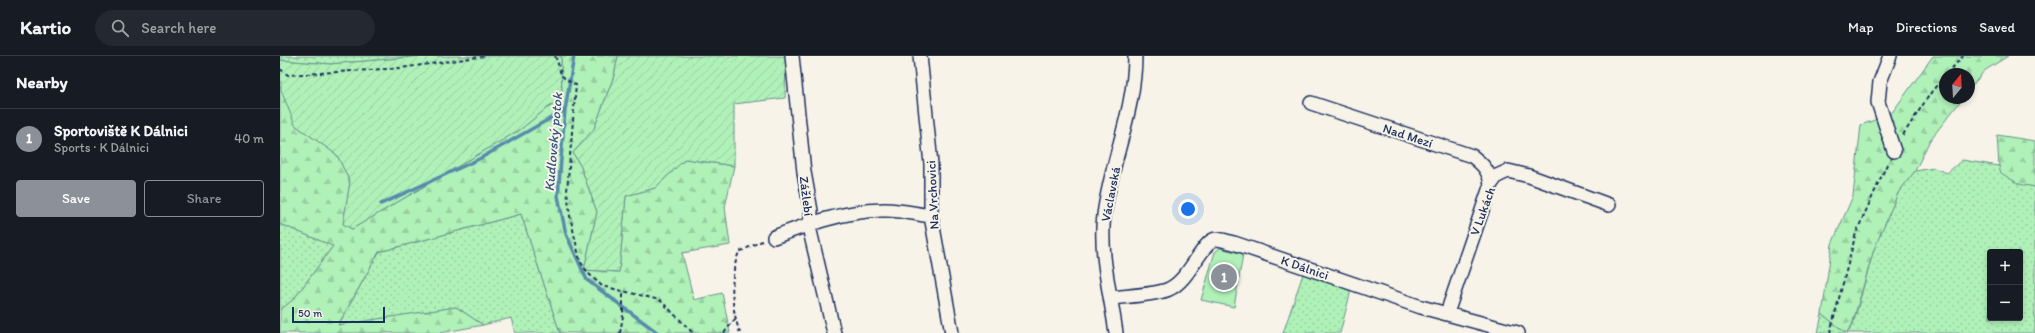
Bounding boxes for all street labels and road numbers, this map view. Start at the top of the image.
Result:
street label: Nad Mezí [1381,120,1435,151]
street label: Na Vrchovici [923,160,942,230]
street label: Václavská [1098,165,1123,223]
street label: Zážlebí [797,175,816,218]
street label: V Lukách [1467,185,1498,238]
street label: K Dálnici [1279,252,1331,283]

